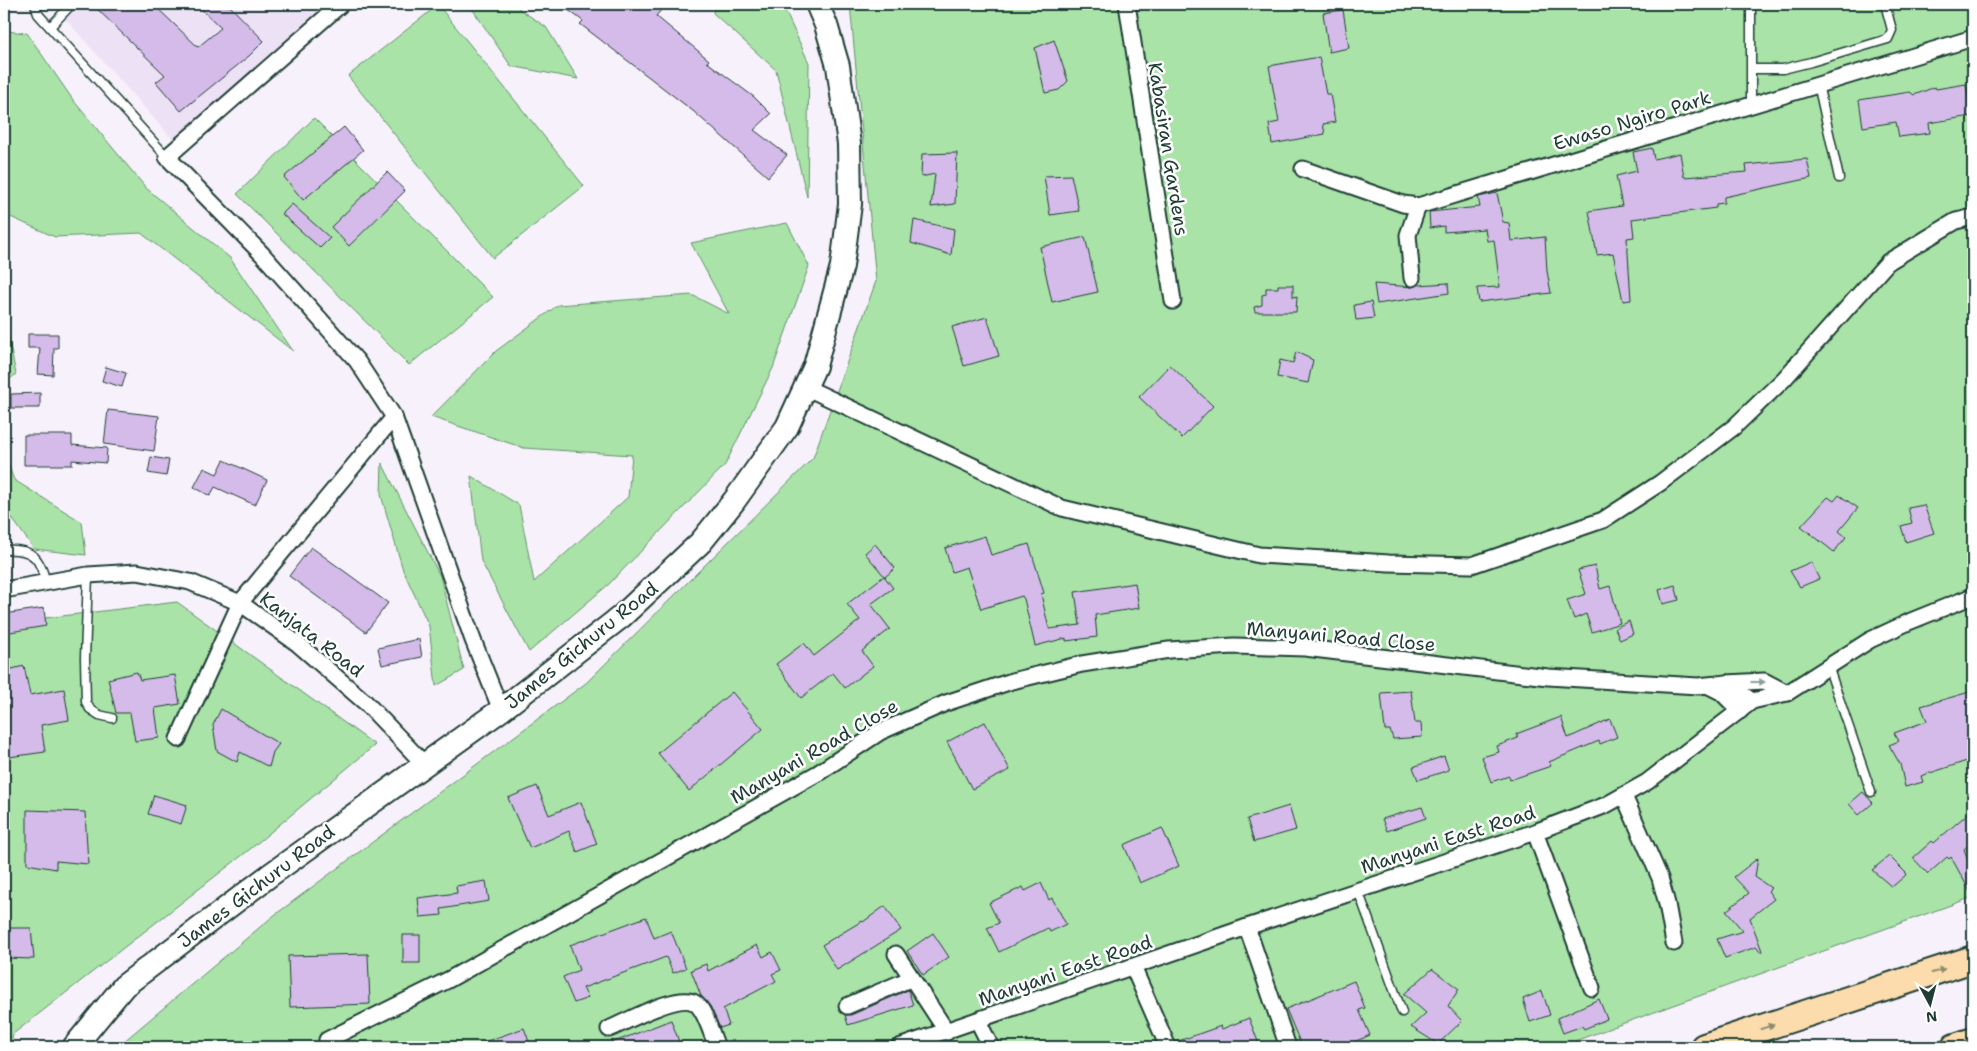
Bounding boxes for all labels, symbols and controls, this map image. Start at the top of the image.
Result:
street label: Kabasiran Gardens [1142,60,1195,238]
street label: Ewaso Ngiro Park [1550,85,1714,156]
street label: James Gichuru Road [499,576,663,715]
street label: Kanjata Road [255,586,369,683]
street label: Manyani Road Close [1245,616,1437,657]
one-way arrow [1751,678,1767,686]
street label: Manyani Road Close [726,693,903,810]
street label: Manyani East Road [1358,799,1539,880]
street label: James Gichuru Road [173,819,340,954]
street label: Manyani East Road [975,929,1155,1012]
one-way arrow [1931,966,1946,974]
north arrow [1904,978,1954,1028]
text: N [1925,1007,1938,1027]
one-way arrow [1760,1022,1775,1030]

